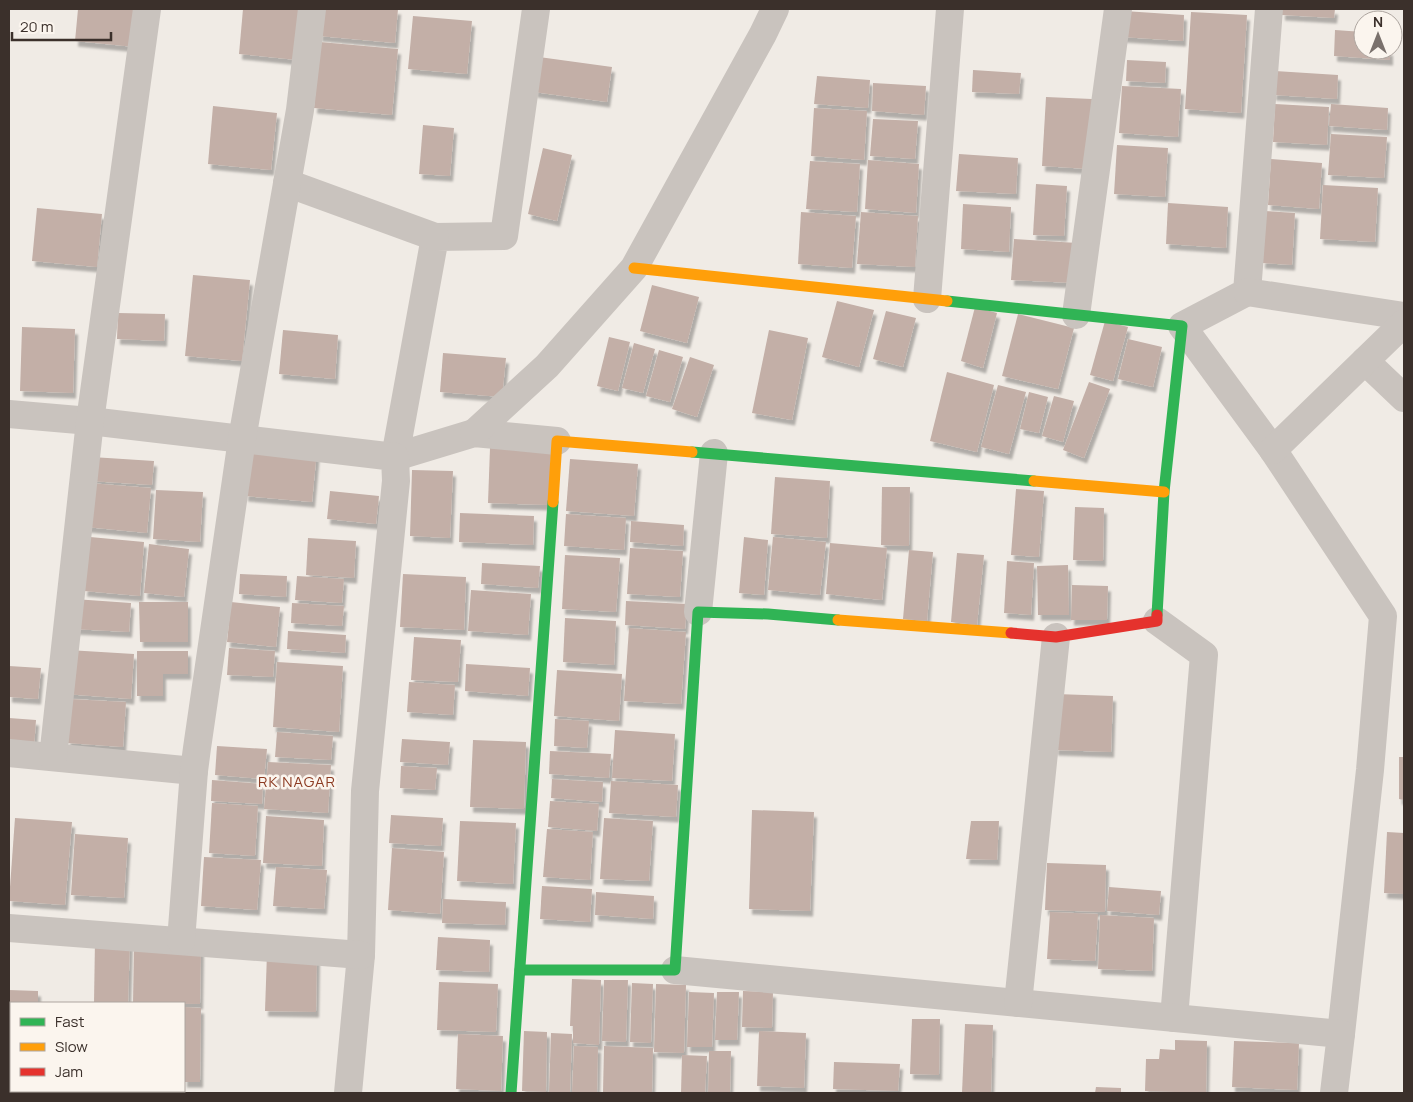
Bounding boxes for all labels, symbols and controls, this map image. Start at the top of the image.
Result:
scale bar [12,10,111,42]
north arrow [1353,10,1403,60]
text: N [1373,12,1383,31]
text: 20 m [20,16,53,37]
district label: RK NAGAR [258,771,336,792]
legend [10,1002,185,1092]
text: Fast [55,1011,84,1032]
text: Slow [55,1036,88,1057]
text: Jam [55,1061,83,1082]

